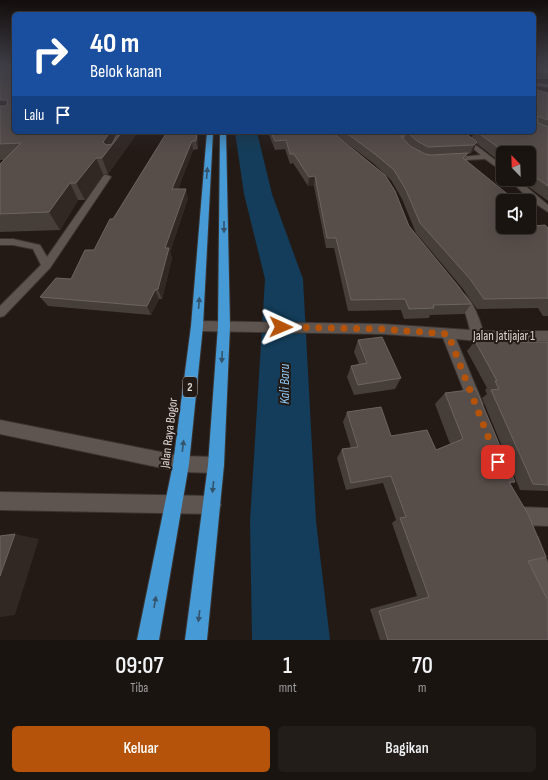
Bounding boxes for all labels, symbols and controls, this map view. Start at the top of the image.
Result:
text: 40 m [90,27,139,60]
icon: right [24,28,76,80]
text: Belok kanan [90,61,162,82]
icon: arrive [52,104,74,126]
text: Lalu [24,106,44,125]
north arrow [496,146,536,186]
map controls [496,146,536,234]
one-way arrow [204,167,211,179]
button: sound [496,194,536,234]
one-way arrow [220,221,227,233]
one-way arrow [195,297,202,309]
position arrow [260,306,302,348]
street label: Jalan Jatijajar 1 [472,328,535,344]
one-way arrow [219,351,226,363]
water label: Kali Baru [276,363,293,404]
road number: 2 [183,377,197,397]
street label: Jalan Raya Bogor [157,397,181,470]
one-way arrow [179,440,186,452]
pin [481,445,515,479]
icon: arrive [487,451,509,473]
one-way arrow [210,481,217,493]
one-way arrow [152,596,158,608]
one-way arrow [195,610,202,622]
text: 09:07 [115,651,164,680]
text: 1 [283,651,292,680]
text: 70 [412,651,433,680]
text: Tiba [130,680,148,696]
text: mnt [279,680,297,696]
text: m [418,680,426,696]
button: Keluar [12,726,270,772]
button: Bagikan [278,726,536,772]

